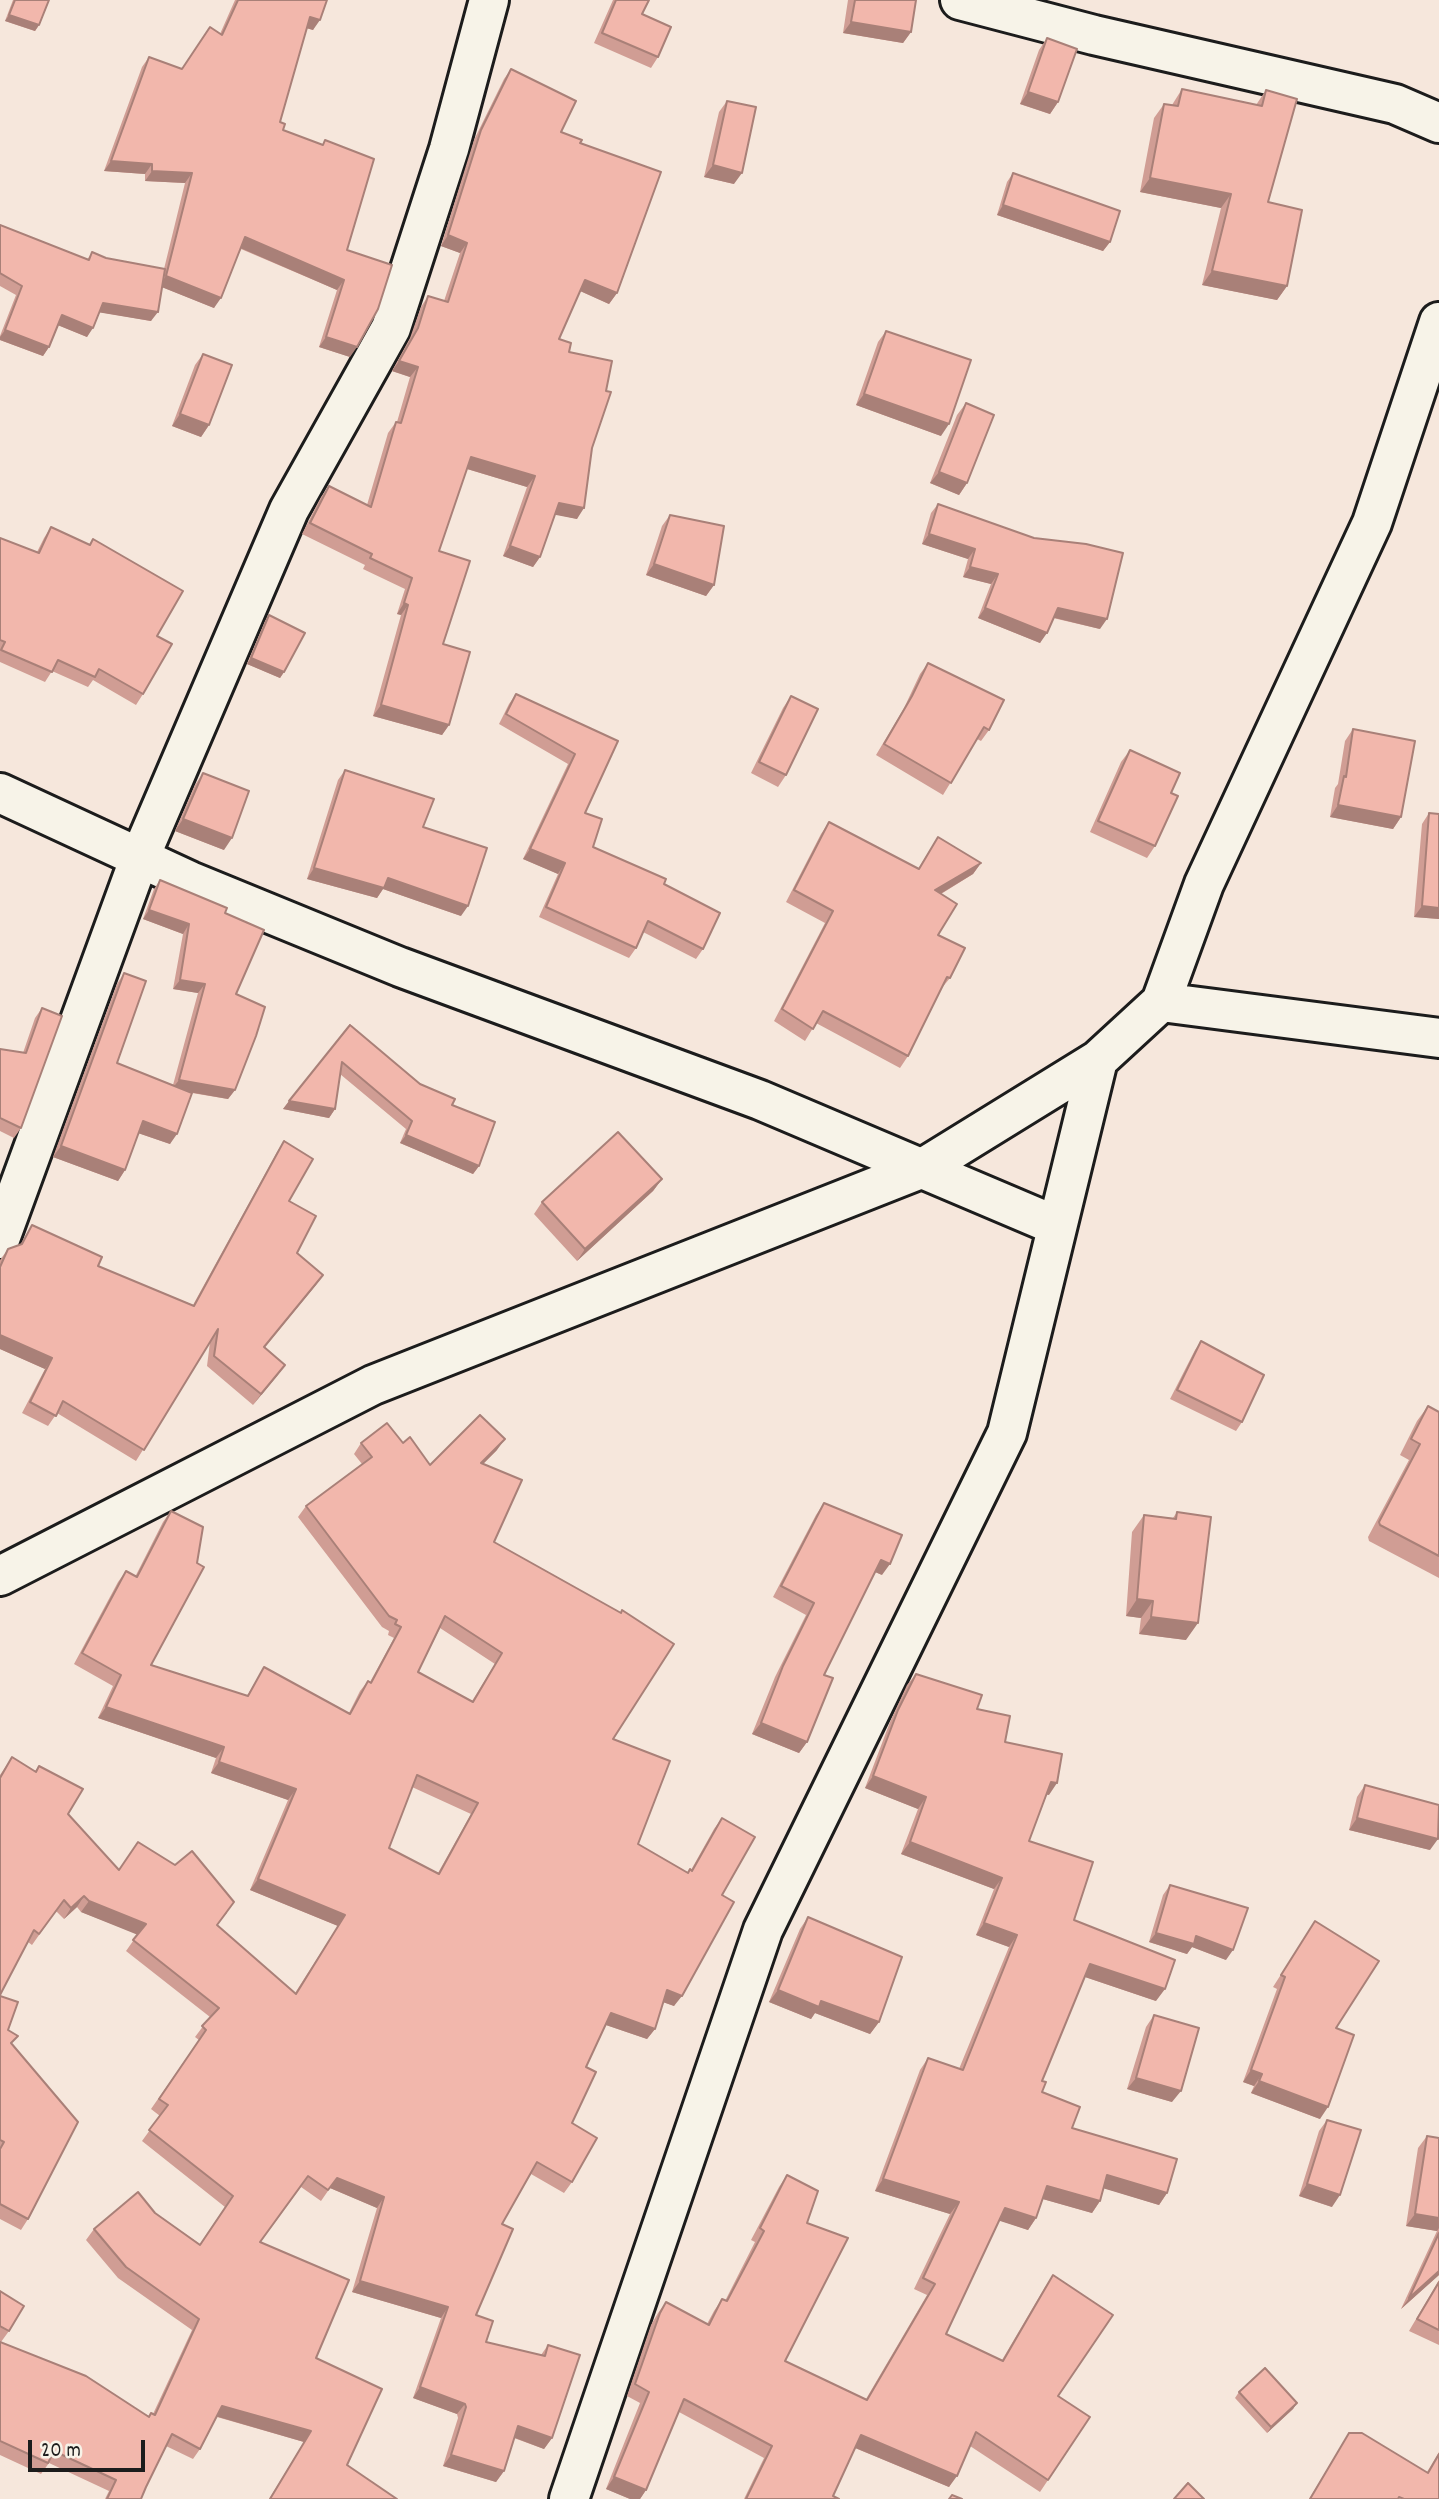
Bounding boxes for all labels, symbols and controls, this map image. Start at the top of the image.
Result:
scale bar [32,2426,149,2470]
text: 20 m [41,2437,81,2467]

